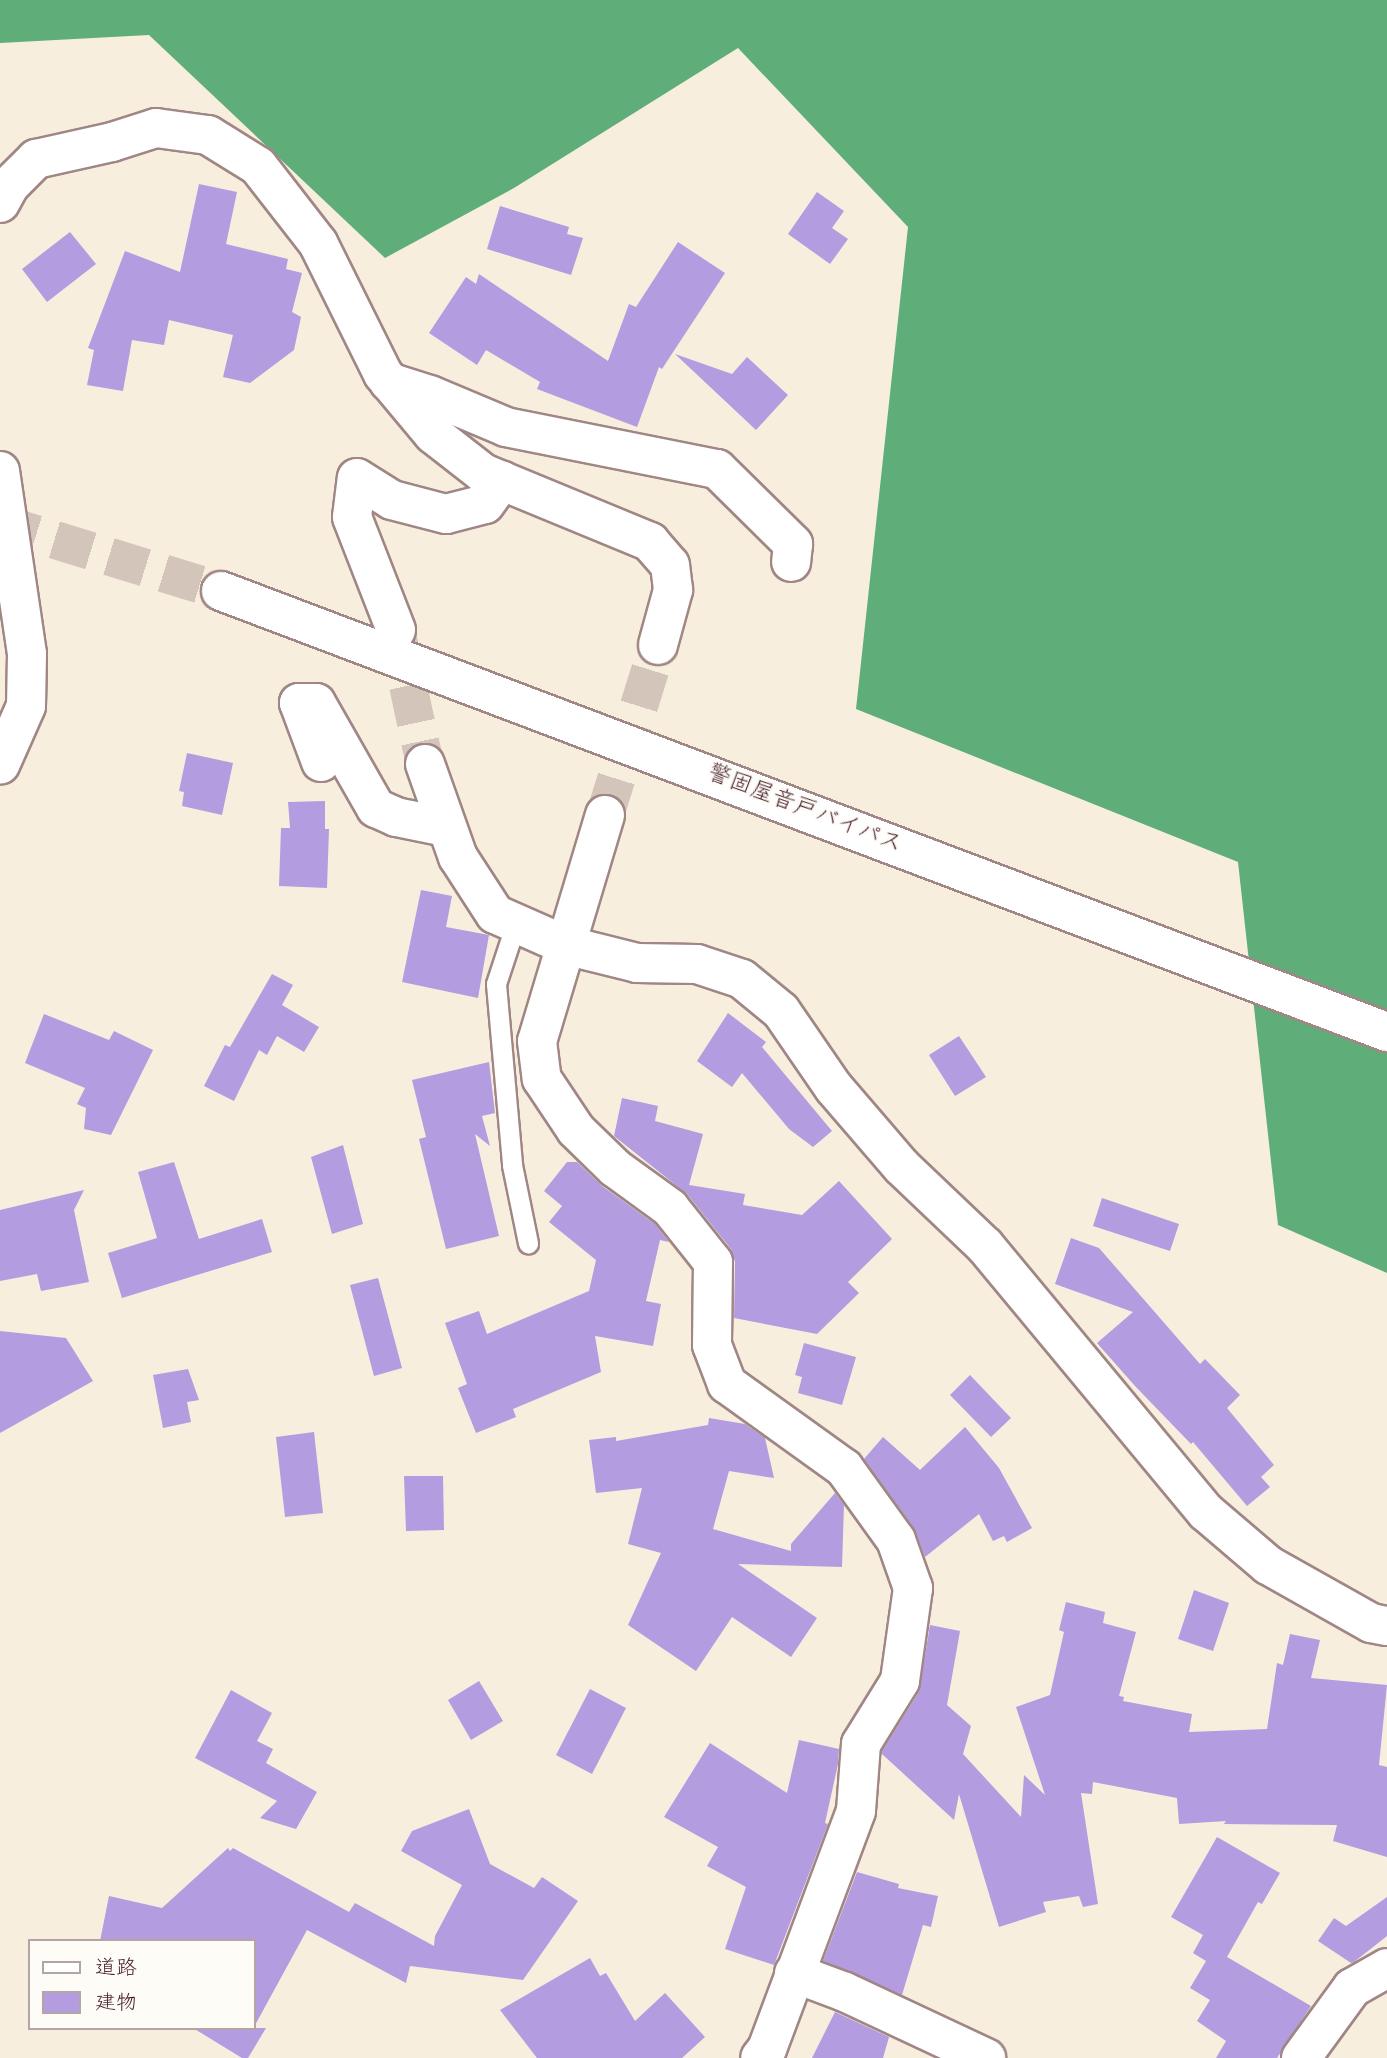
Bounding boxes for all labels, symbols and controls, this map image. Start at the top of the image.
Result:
street label: 警固屋音戸バイパス [702,761,906,861]
legend [28,1939,256,2030]
text: 道路 [95,1955,137,1985]
text: 建物 [95,1990,137,2020]

